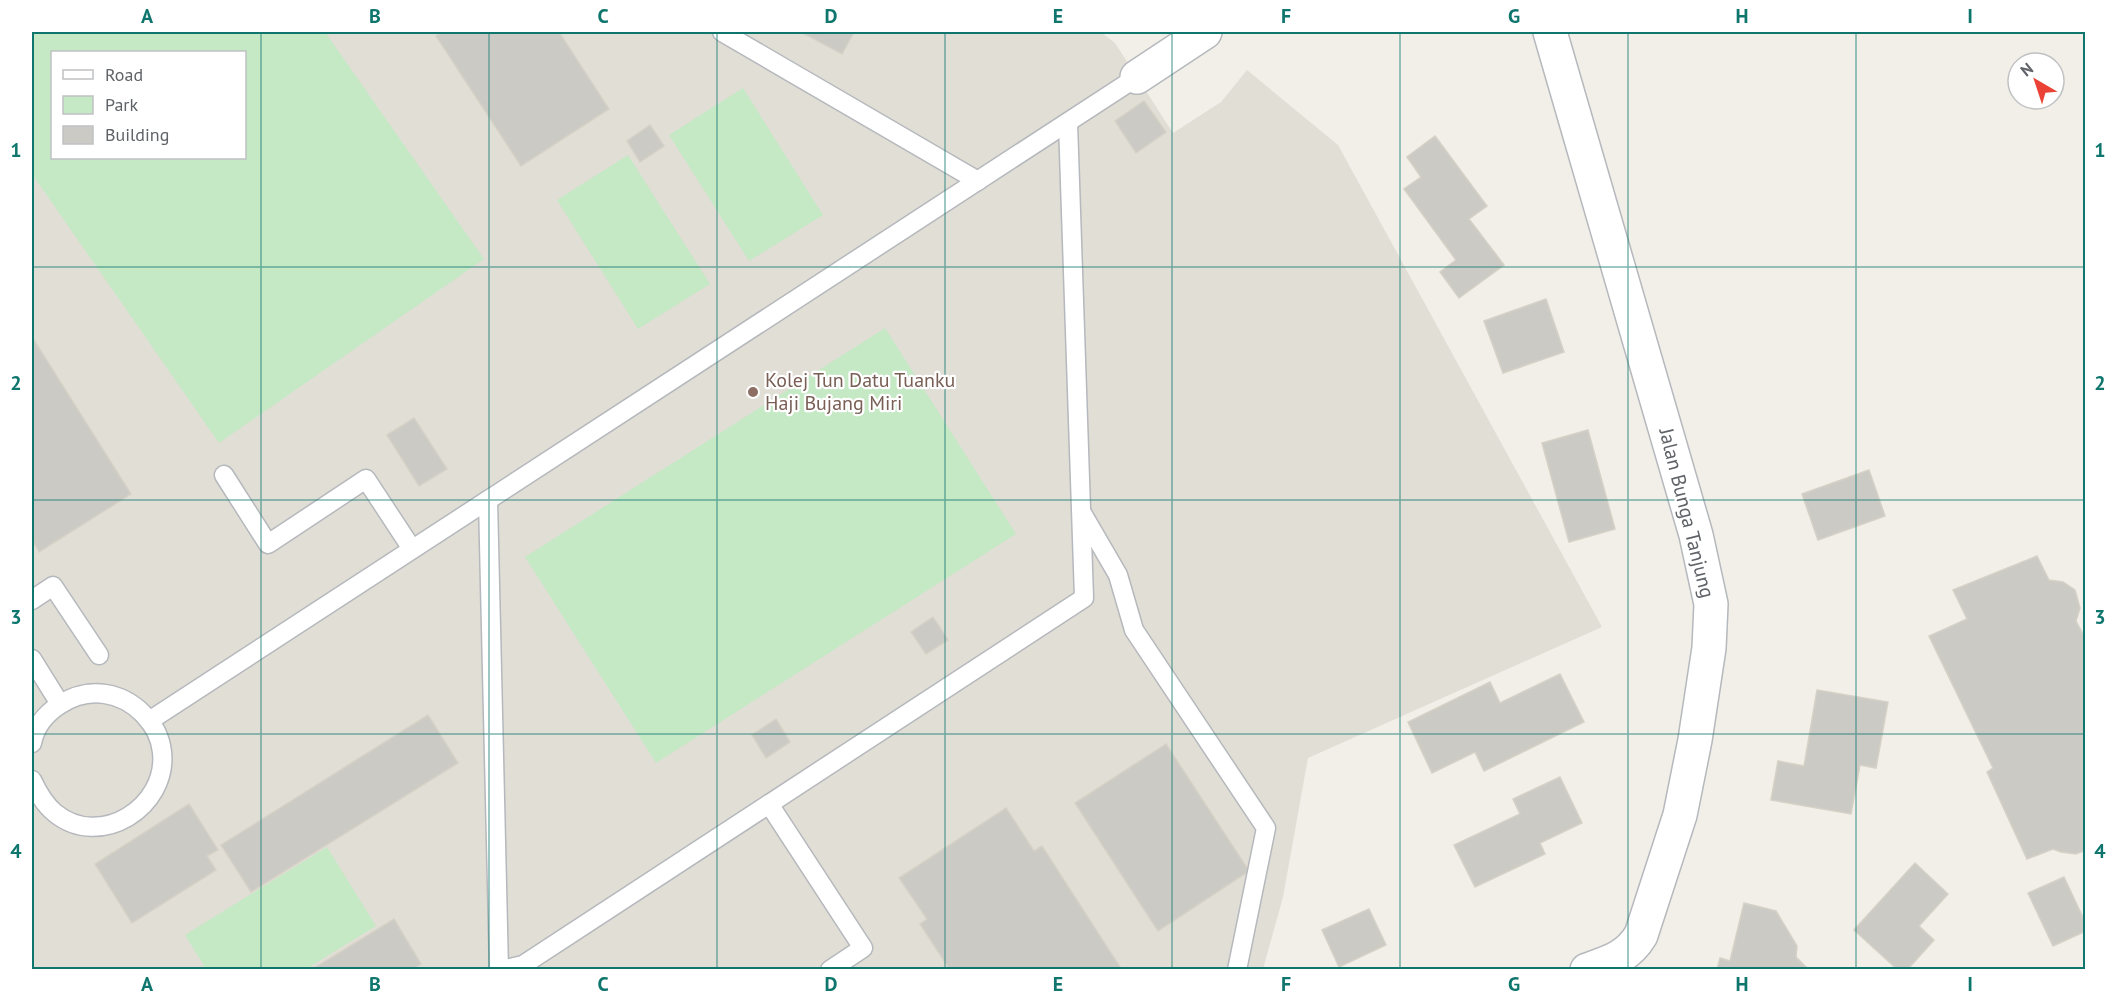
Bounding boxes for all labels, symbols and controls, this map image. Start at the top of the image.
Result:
text: A [141,3,154,29]
text: B [369,3,381,29]
text: C [597,3,609,29]
text: D [825,3,838,29]
text: E [1053,3,1063,29]
text: F [1281,3,1291,29]
text: G [1508,3,1520,29]
text: H [1735,3,1749,29]
text: I [1967,3,1973,29]
legend [51,51,246,159]
north arrow [2006,51,2066,111]
text: N [2016,58,2037,80]
text: Road [105,63,143,86]
text: Park [105,93,138,116]
text: Building [105,123,169,146]
text: 1 [10,137,22,163]
text: 1 [2094,137,2106,163]
place label: Kolej Tun Datu Tuanku Haji Bujang Miri [765,367,955,416]
text: 2 [10,370,22,396]
text: 2 [2094,370,2106,396]
marker: Kolej Tun Datu Tuanku Haji Bujang Miri [746,385,760,399]
street label: Jalan Bunga Tanjung [1653,424,1721,601]
text: 3 [10,604,22,630]
text: 3 [2094,604,2106,630]
text: 4 [10,838,22,864]
text: 4 [2094,838,2106,864]
text: A [141,971,154,997]
text: B [369,971,381,997]
text: C [597,971,609,997]
text: D [825,971,838,997]
text: E [1053,971,1063,997]
text: F [1281,971,1291,997]
text: G [1508,971,1520,997]
text: H [1735,971,1749,997]
text: I [1967,971,1973,997]

